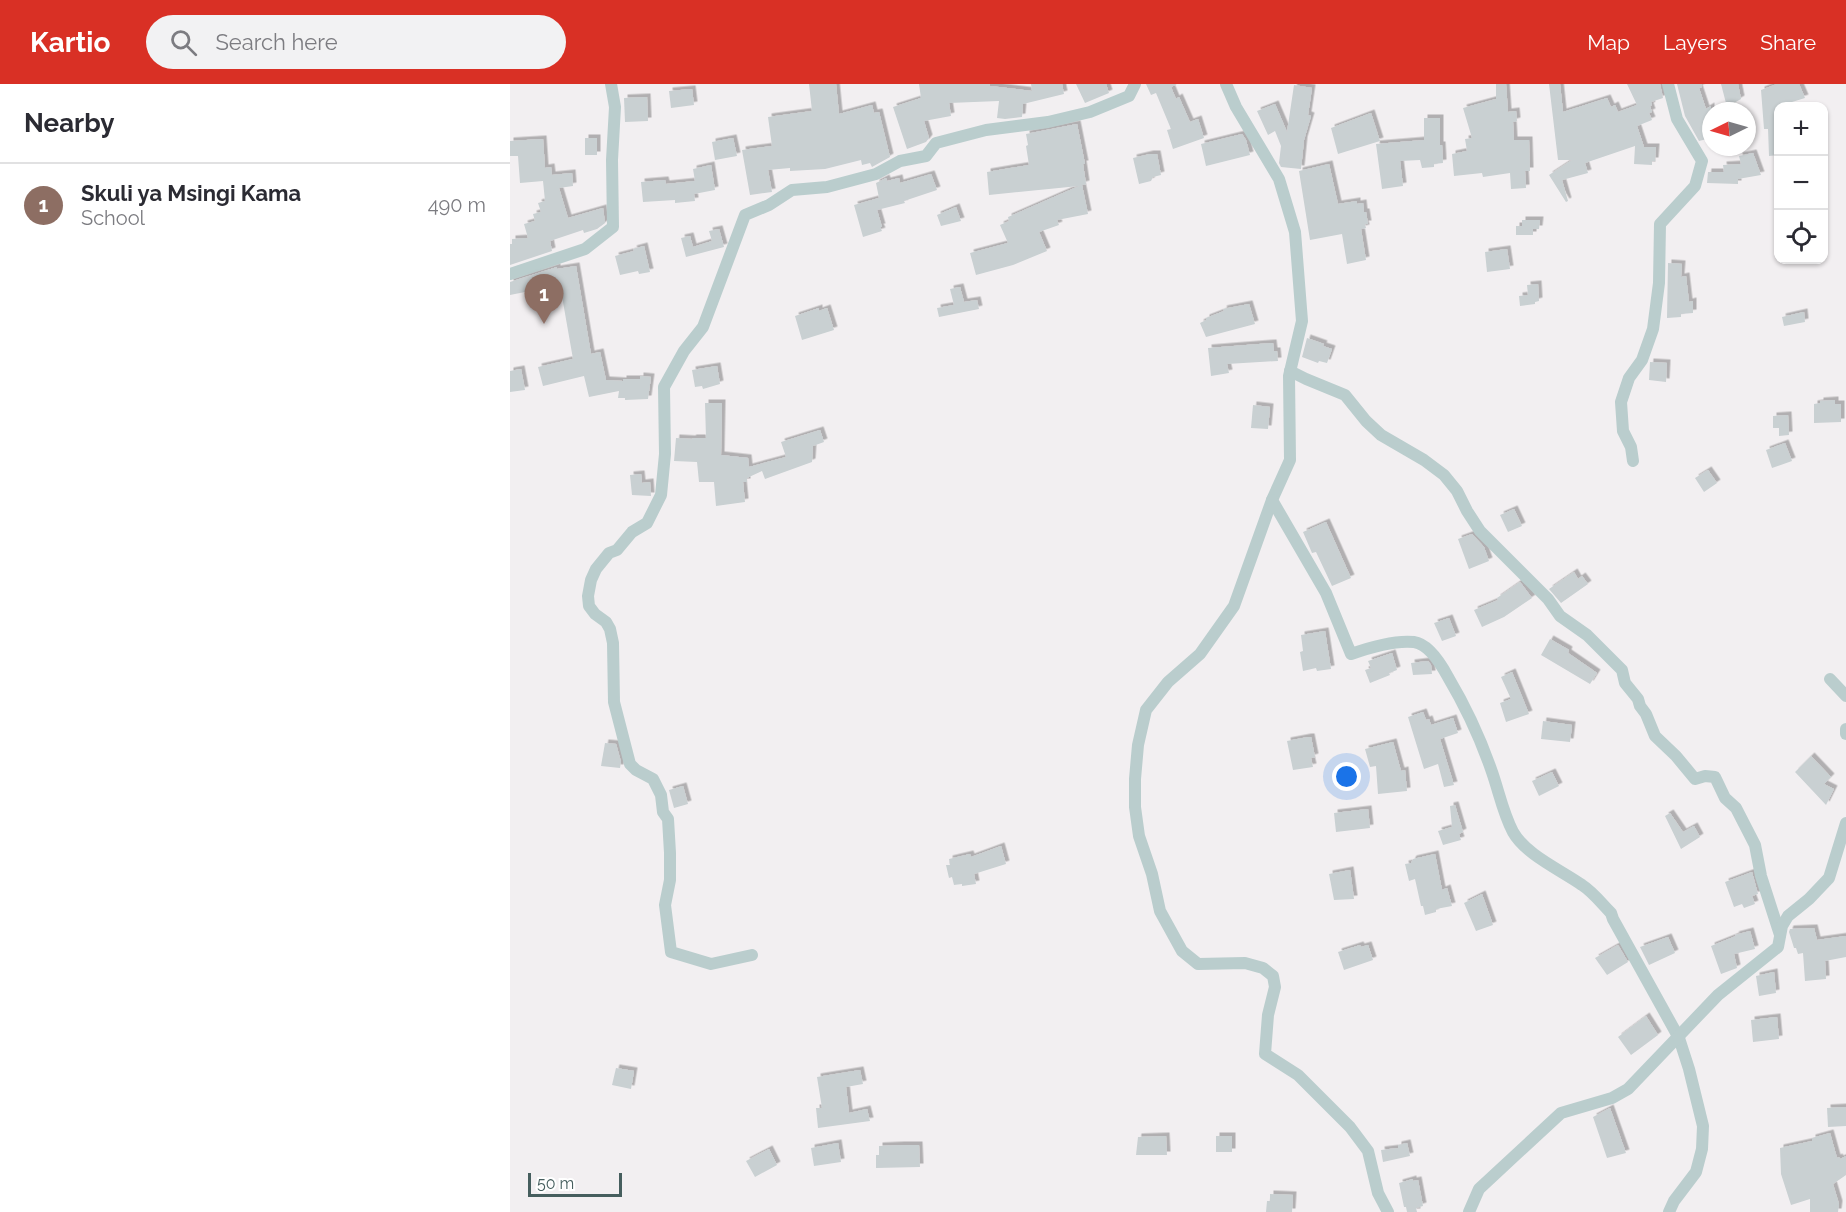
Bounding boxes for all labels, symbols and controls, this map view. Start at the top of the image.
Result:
search box [146,15,566,69]
text: Kartio [30,26,110,59]
icon: search [167,26,200,59]
text: Search here [215,29,338,55]
text: Map [1587,30,1630,55]
text: Layers [1663,30,1727,55]
text: Share [1760,30,1816,55]
north arrow [1702,102,1756,156]
map controls [1774,102,1828,264]
button: + [1774,102,1828,156]
text: Nearby [24,108,114,138]
button: − [1774,156,1828,210]
text: Skuli ya Msingi Kama [81,180,301,206]
text: 1 [39,193,48,217]
text: 490 m [428,193,486,217]
text: School [81,206,145,230]
button: locate [1774,210,1828,264]
pin: 1 [525,274,564,324]
your location [1332,762,1361,791]
scale bar [528,1170,622,1198]
text: 50 m [537,1174,574,1193]

